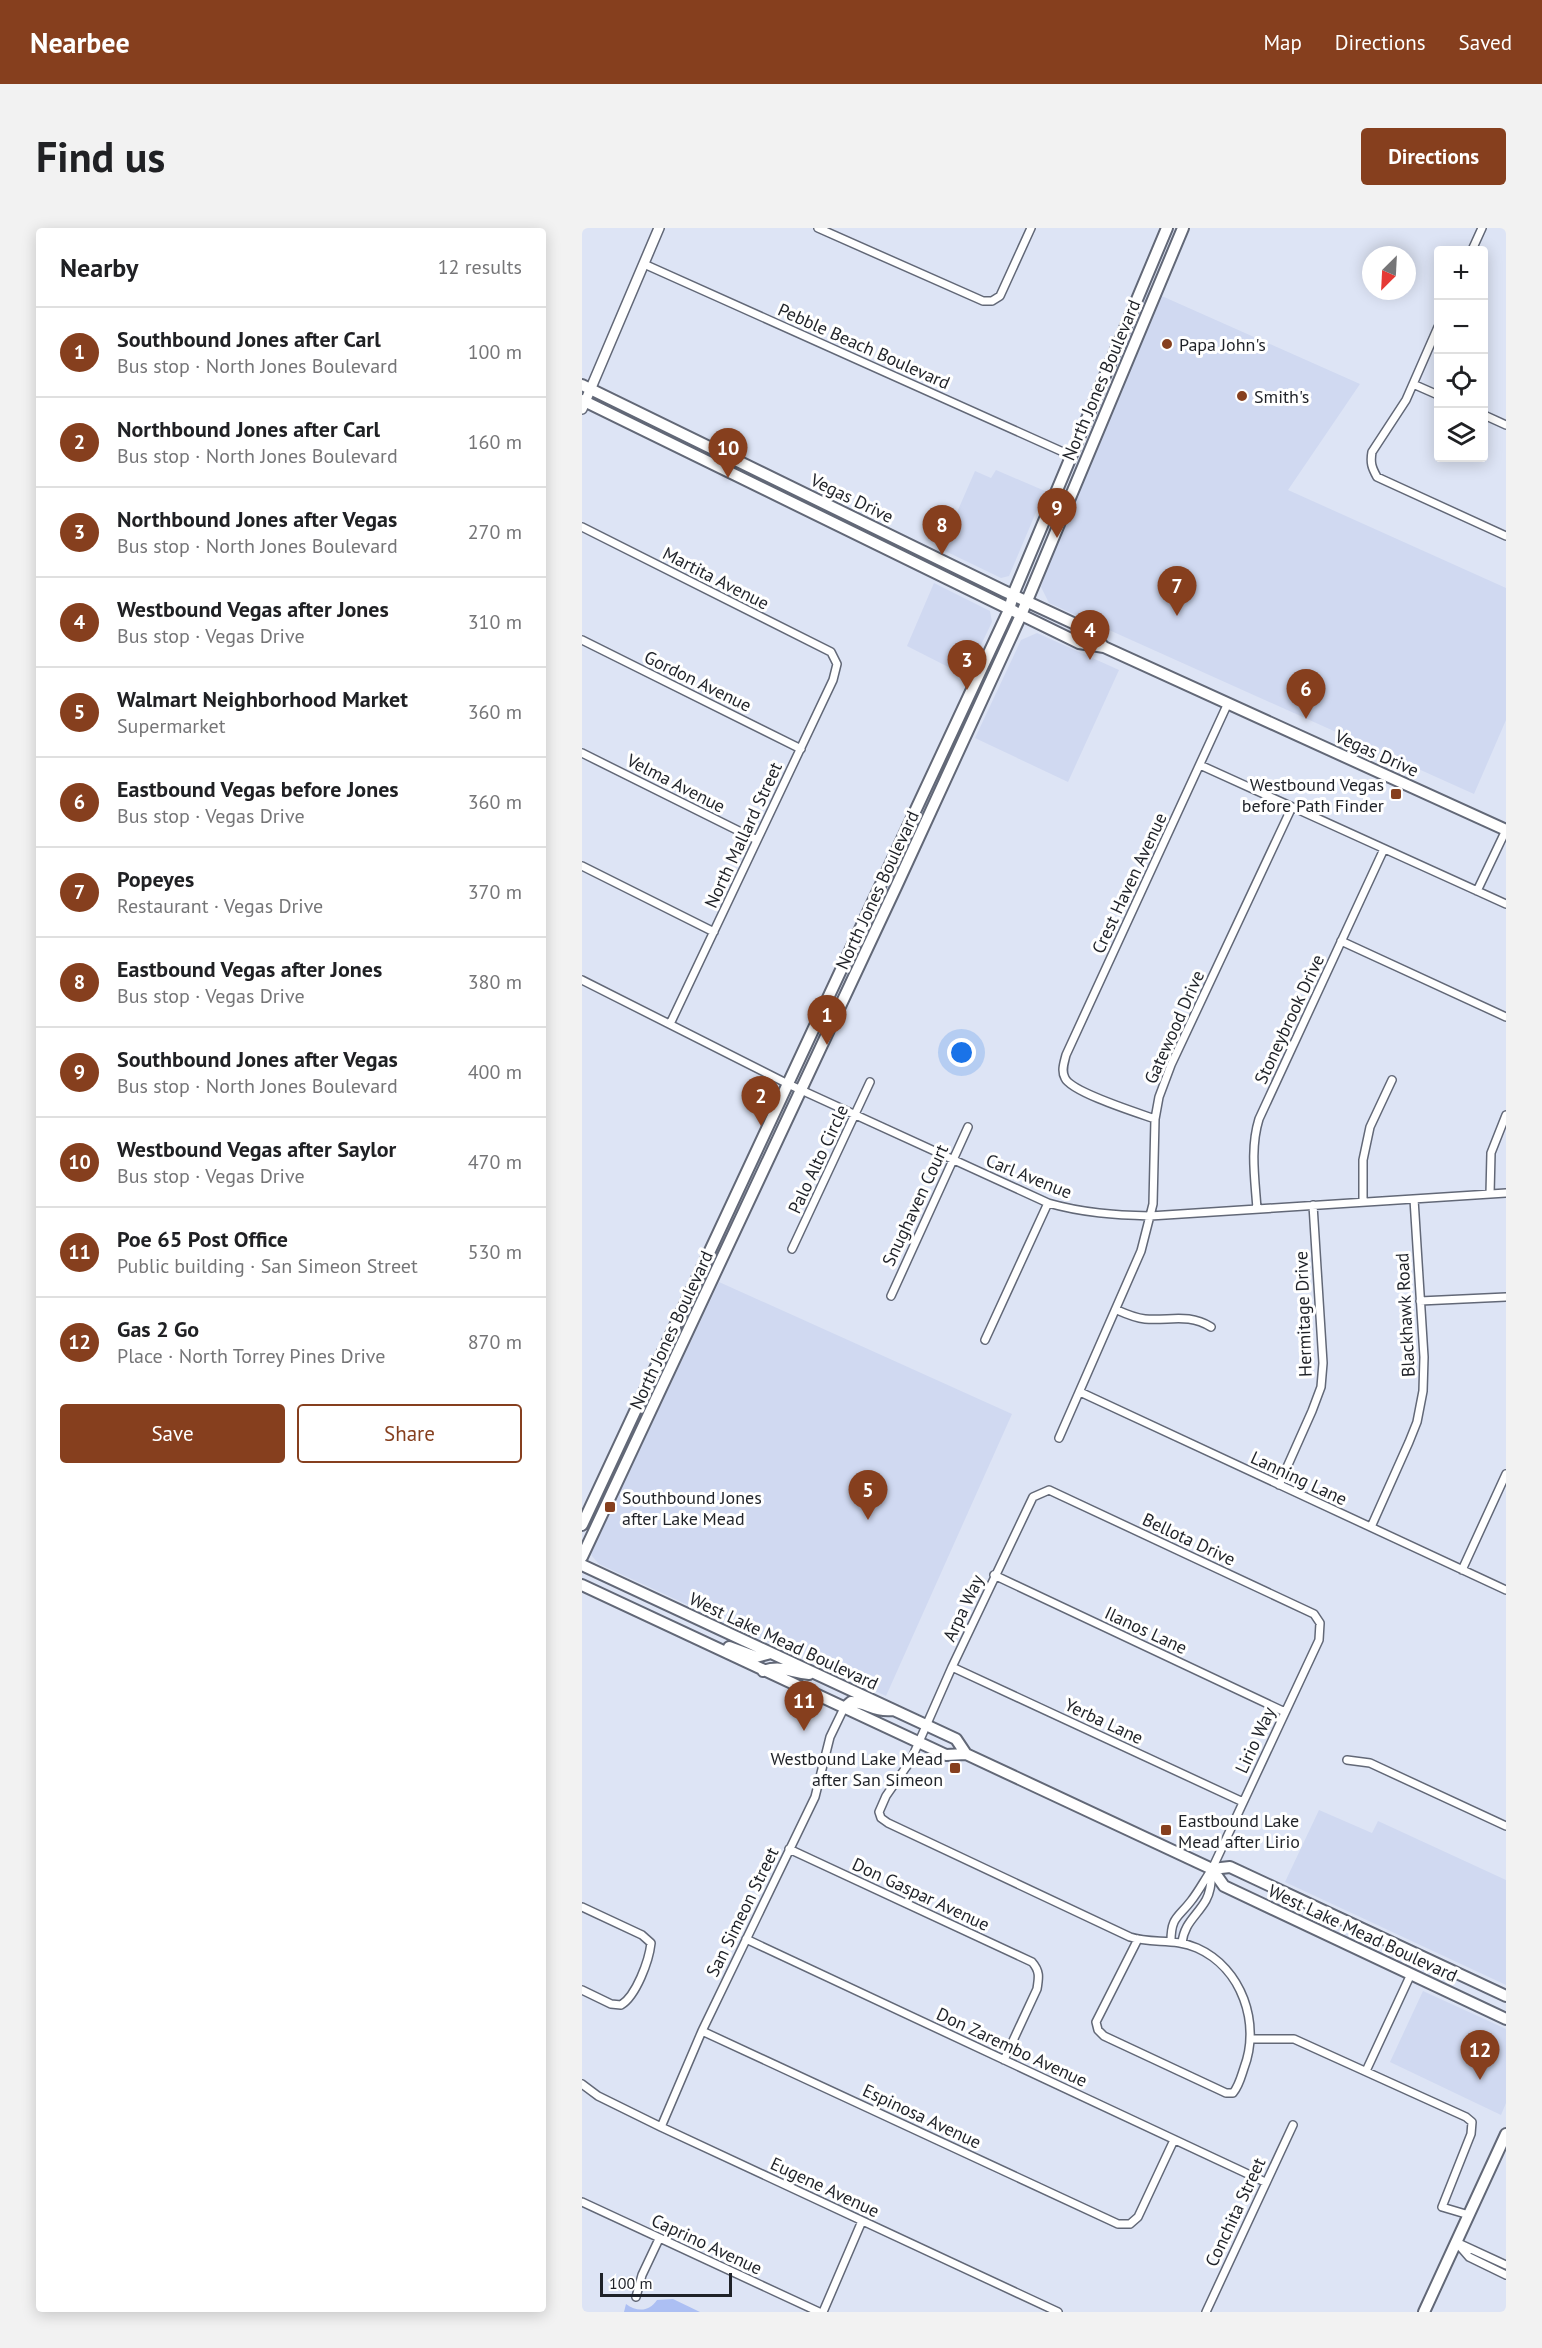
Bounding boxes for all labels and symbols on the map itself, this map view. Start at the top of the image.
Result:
north arrow [1362,246,1416,300]
street label: North Jones Boulevard [1057,296,1145,464]
street label: Pebble Beach Boulevard [774,298,954,394]
place label: Papa John's [1179,333,1266,356]
marker: Papa John's [1160,337,1174,351]
place label: Smith's [1254,385,1309,408]
marker: Smith's [1235,389,1249,403]
pin: 10 [708,428,748,478]
street label: Vegas Drive [806,468,897,528]
pin: 9 [1038,488,1076,538]
pin: 8 [922,506,962,555]
street label: Martita Avenue [659,541,773,615]
pin: 7 [1158,566,1196,616]
pin: 4 [1070,610,1110,660]
pin: 3 [948,640,986,690]
street label: Gordon Avenue [641,645,755,717]
pin: 6 [1286,670,1326,719]
street label: Vegas Drive [1331,724,1423,782]
street label: Velma Avenue [622,748,729,818]
street label: North Mallard Street [699,758,787,912]
place label: Westbound Vegas before Path Finder [1242,773,1384,817]
marker: Westbound Vegas before Path Finder [1389,787,1403,801]
street label: North Jones Boulevard [830,807,924,973]
street label: Crest Haven Avenue [1086,809,1172,957]
street label: Stoneybrook Drive [1249,950,1329,1088]
street label: Gatewood Drive [1139,967,1209,1087]
pin: 1 [808,996,846,1045]
your location [947,1038,976,1067]
pin: 2 [742,1076,780,1126]
street label: Palo Alto Circle [783,1101,853,1217]
street label: Snughaven Court [877,1141,953,1269]
street label: Carl Avenue [983,1148,1075,1204]
street label: North Jones Boulevard [624,1247,718,1413]
street label: Hermitage Drive [1289,1251,1317,1377]
street label: Blackhawk Road [1390,1252,1420,1378]
street label: Lanning Lane [1247,1446,1351,1510]
pin: 5 [848,1470,888,1520]
place label: Southbound Jones after Lake Mead [622,1486,762,1530]
marker: Southbound Jones after Lake Mead [603,1500,617,1514]
street label: Bellota Drive [1139,1507,1239,1571]
street label: Arpa Way [938,1570,989,1645]
street label: West Lake Mead Boulevard [686,1587,882,1695]
street label: Ilanos Lane [1101,1601,1191,1659]
pin: 11 [784,1682,824,1731]
street label: Yerba Lane [1061,1693,1147,1749]
street label: Lirio Way [1230,1703,1281,1777]
place label: Westbound Lake Mead after San Simeon [770,1747,943,1791]
marker: Westbound Lake Mead after San Simeon [948,1761,962,1775]
place label: Eastbound Lake Mead after Lirio [1178,1809,1300,1853]
marker: Eastbound Lake Mead after Lirio [1159,1823,1173,1837]
street label: San Simeon Street [701,1843,783,1981]
street label: Don Gaspar Avenue [849,1852,993,1936]
street label: West Lake Mead Boulevard [1265,1879,1461,1987]
street label: Don Zarembo Avenue [933,2002,1091,2092]
pin: 12 [1460,2030,1500,2080]
street label: Espinosa Avenue [859,2078,985,2154]
street label: Eugene Avenue [767,2152,883,2222]
street label: Conchita Street [1200,2154,1270,2270]
street label: Caprino Avenue [648,2208,766,2280]
scale bar [600,2270,732,2298]

